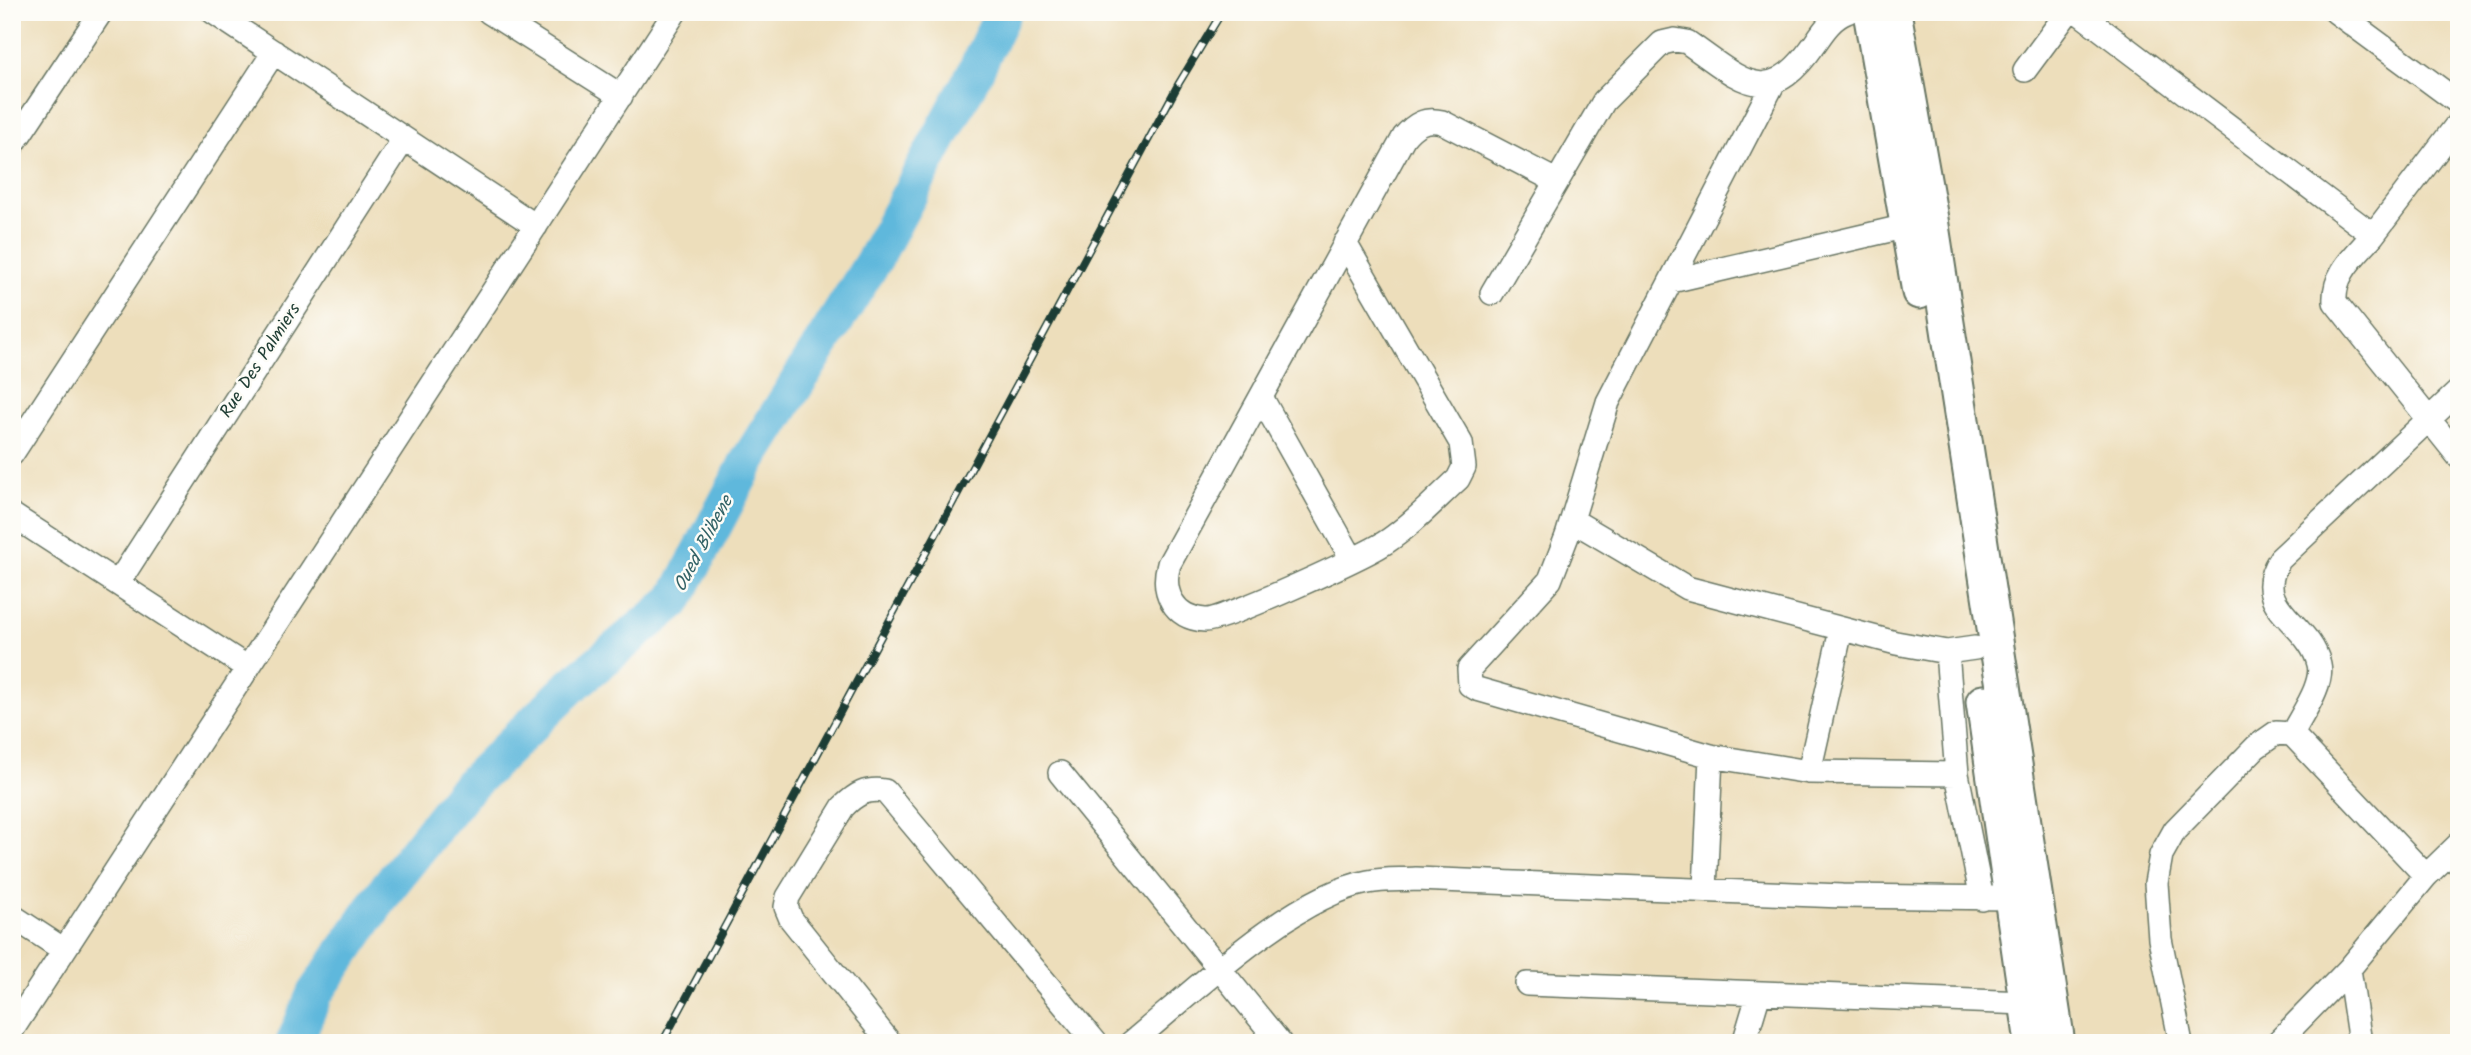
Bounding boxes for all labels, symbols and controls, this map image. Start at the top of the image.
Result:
street label: Rue Des Palmiers [213,297,309,424]
water label: Oued Blibene [666,488,743,597]

